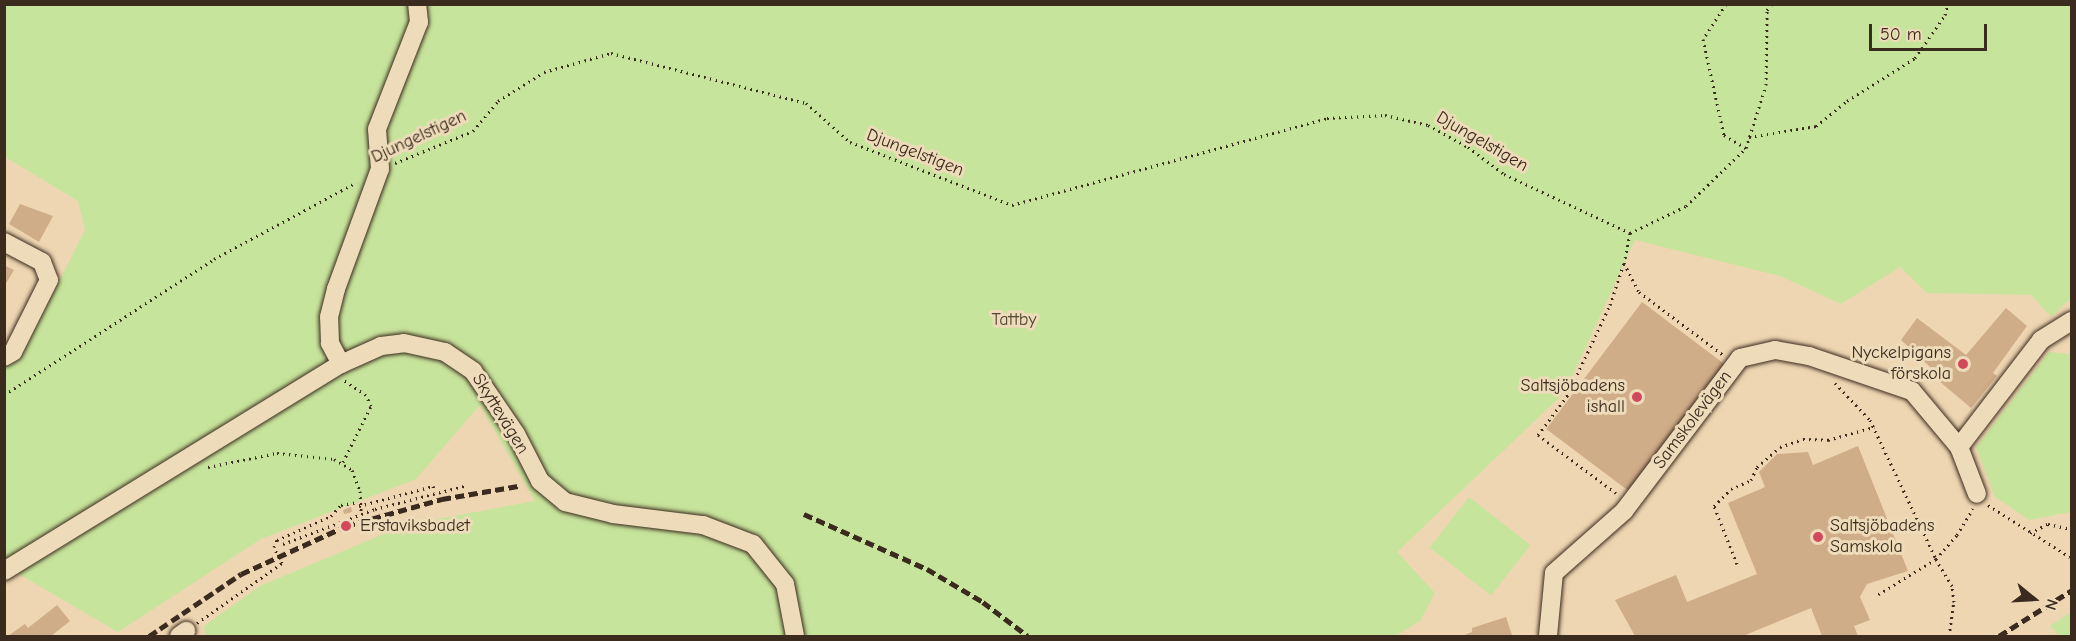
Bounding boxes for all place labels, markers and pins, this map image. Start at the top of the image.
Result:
place label: Nyckelpigans förskola [1851,343,1951,386]
marker: Nyckelpigans förskola [1956,357,1970,371]
place label: Saltsjöbadens ishall [1521,376,1625,418]
marker: Saltsjöbadens ishall [1630,390,1644,404]
place label: Erstaviksbadet [360,515,470,537]
place label: Saltsjöbadens Samskola [1830,516,1934,558]
marker: Erstaviksbadet [337,517,355,535]
marker: Saltsjöbadens Samskola [1811,530,1825,544]

